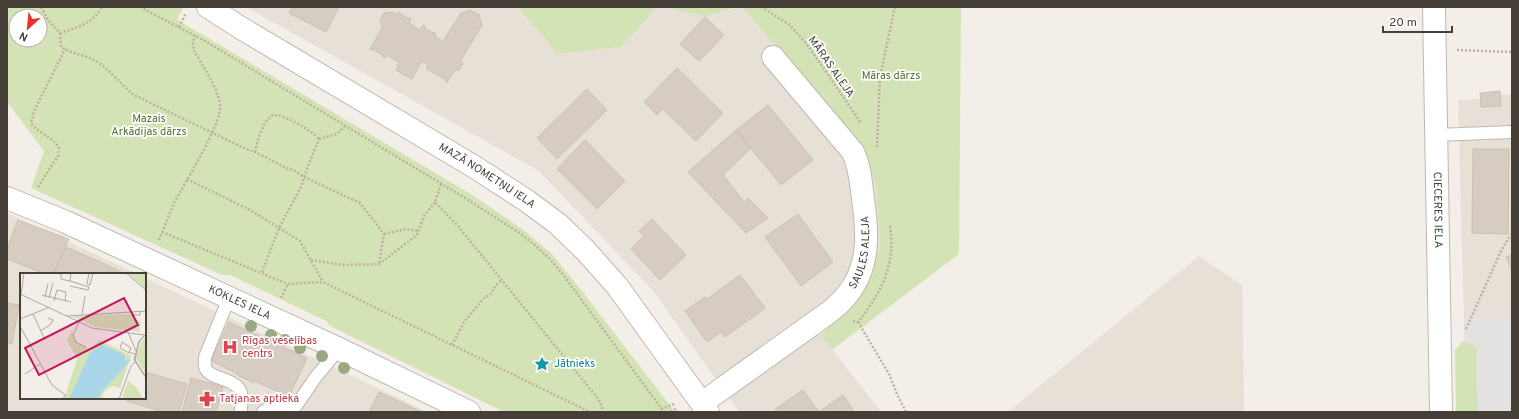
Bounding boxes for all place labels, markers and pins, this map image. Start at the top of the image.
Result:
place label: Rīgas veselības centrs [242,334,317,361]
hospital icon: Rīgas veselības centrs [221,338,239,356]
place icon: Jātnieks [533,355,551,373]
place label: Jātnieks [554,357,595,371]
pharmacy icon: Tatjanas aptieka [198,390,216,408]
place label: Tatjanas aptieka [219,392,299,406]

